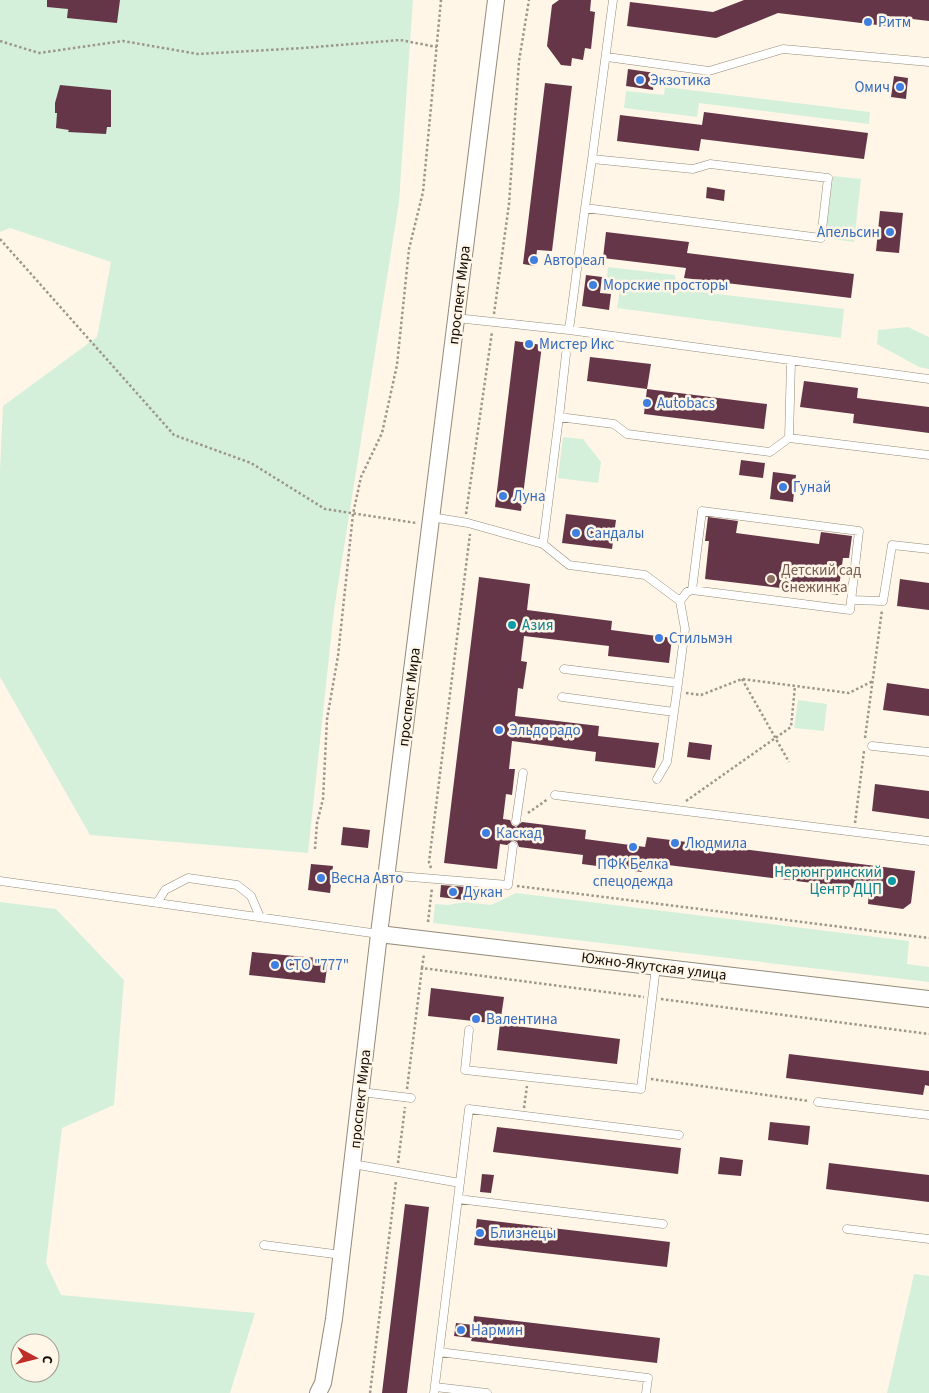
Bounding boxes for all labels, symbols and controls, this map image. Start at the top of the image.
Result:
place label: Ритм [878,12,911,33]
marker: Ритм [862,16,874,28]
place label: Экзотика [650,70,711,91]
marker: Экзотика [634,74,646,86]
place label: Омич [854,77,890,98]
marker: Омич [894,81,906,93]
place label: Апельсин [817,222,880,243]
marker: Апельсин [884,226,896,238]
street label: проспект Мира [443,244,476,346]
place label: Автореал [544,250,605,271]
marker: Автореал [528,254,540,266]
place label: Морские просторы [603,275,728,296]
marker: Морские просторы [587,279,599,291]
place label: Мистер Икс [539,334,615,355]
marker: Мистер Икс [523,338,535,350]
place label: Autobacs [657,393,715,414]
marker: Autobacs [641,397,653,409]
place label: Гунай [793,477,831,498]
marker: Гунай [777,481,789,493]
place label: Луна [513,486,545,507]
marker: Луна [497,490,509,502]
place label: Сандалы [586,523,644,544]
marker: Сандалы [570,527,582,539]
place label: Детский сад Снежинка [781,560,861,598]
marker: Детский сад Снежинка [765,573,777,585]
place label: Азия [522,615,553,636]
marker: Азия [506,619,518,631]
place label: Стильмэн [669,628,733,649]
marker: Стильмэн [653,632,665,644]
street label: проспект Мира [393,646,426,748]
place label: Эльдорадо [509,720,581,741]
marker: Эльдорадо [493,724,505,736]
place label: Каскад [496,823,542,844]
marker: Каскад [480,827,492,839]
place label: Людмила [685,833,747,854]
marker: Людмила [669,837,681,849]
marker: ПФК Белка спецодежда [627,841,639,853]
place label: ПФК Белка спецодежда [593,854,673,892]
place label: Нерюнгринский Центр ДЦП [774,862,882,900]
place label: Весна Авто [331,868,403,889]
marker: Весна Авто [315,872,327,884]
marker: Нерюнгринский Центр ДЦП [886,875,898,887]
place label: Дукан [463,882,503,903]
marker: Дукан [447,886,459,898]
street label: Южно-Якутская улица [580,947,728,986]
place label: СТО "777" [285,955,349,976]
marker: СТО "777" [269,959,281,971]
place label: Валентина [486,1009,558,1030]
marker: Валентина [470,1013,482,1025]
street label: проспект Мира [345,1049,376,1150]
place label: Близнецы [490,1223,556,1244]
marker: Близнецы [474,1227,486,1239]
place label: Нармин [471,1320,523,1341]
marker: Нармин [455,1324,467,1336]
north arrow [10,1333,60,1383]
text: С [36,1354,57,1365]

